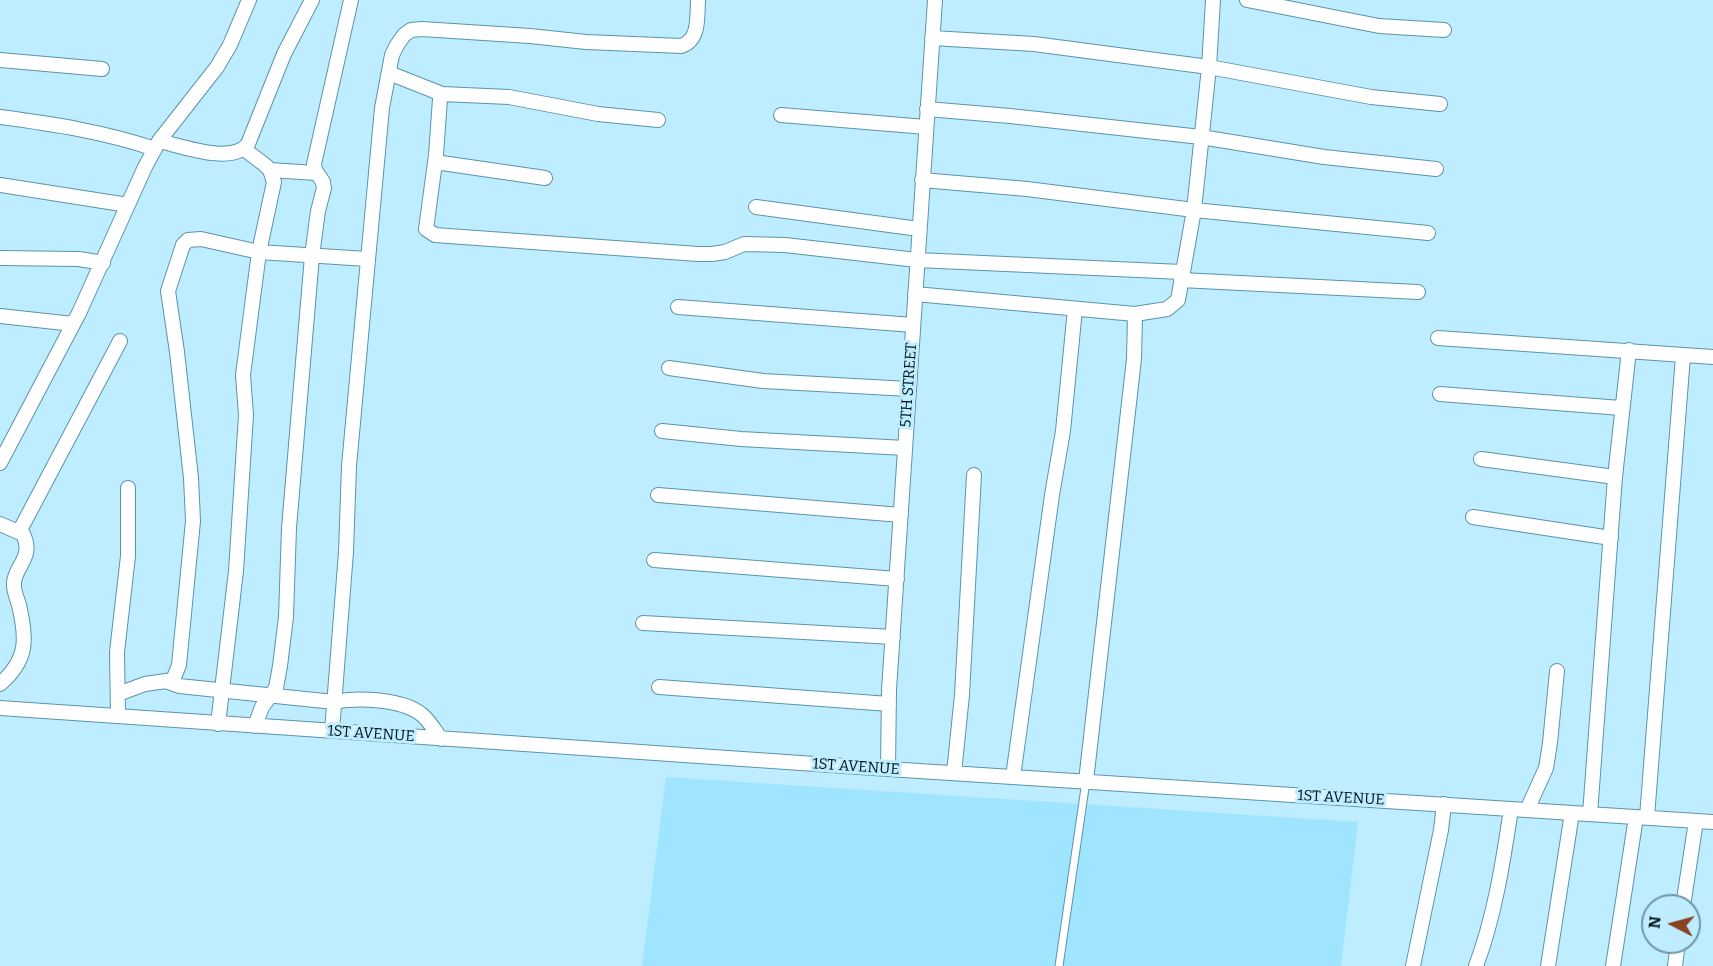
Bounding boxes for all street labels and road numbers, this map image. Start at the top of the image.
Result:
street label: 5TH STREET [897,342,921,428]
street label: 1ST AVENUE [327,722,415,746]
street label: 1ST AVENUE [812,755,900,779]
street label: 1ST AVENUE [1297,787,1385,809]

